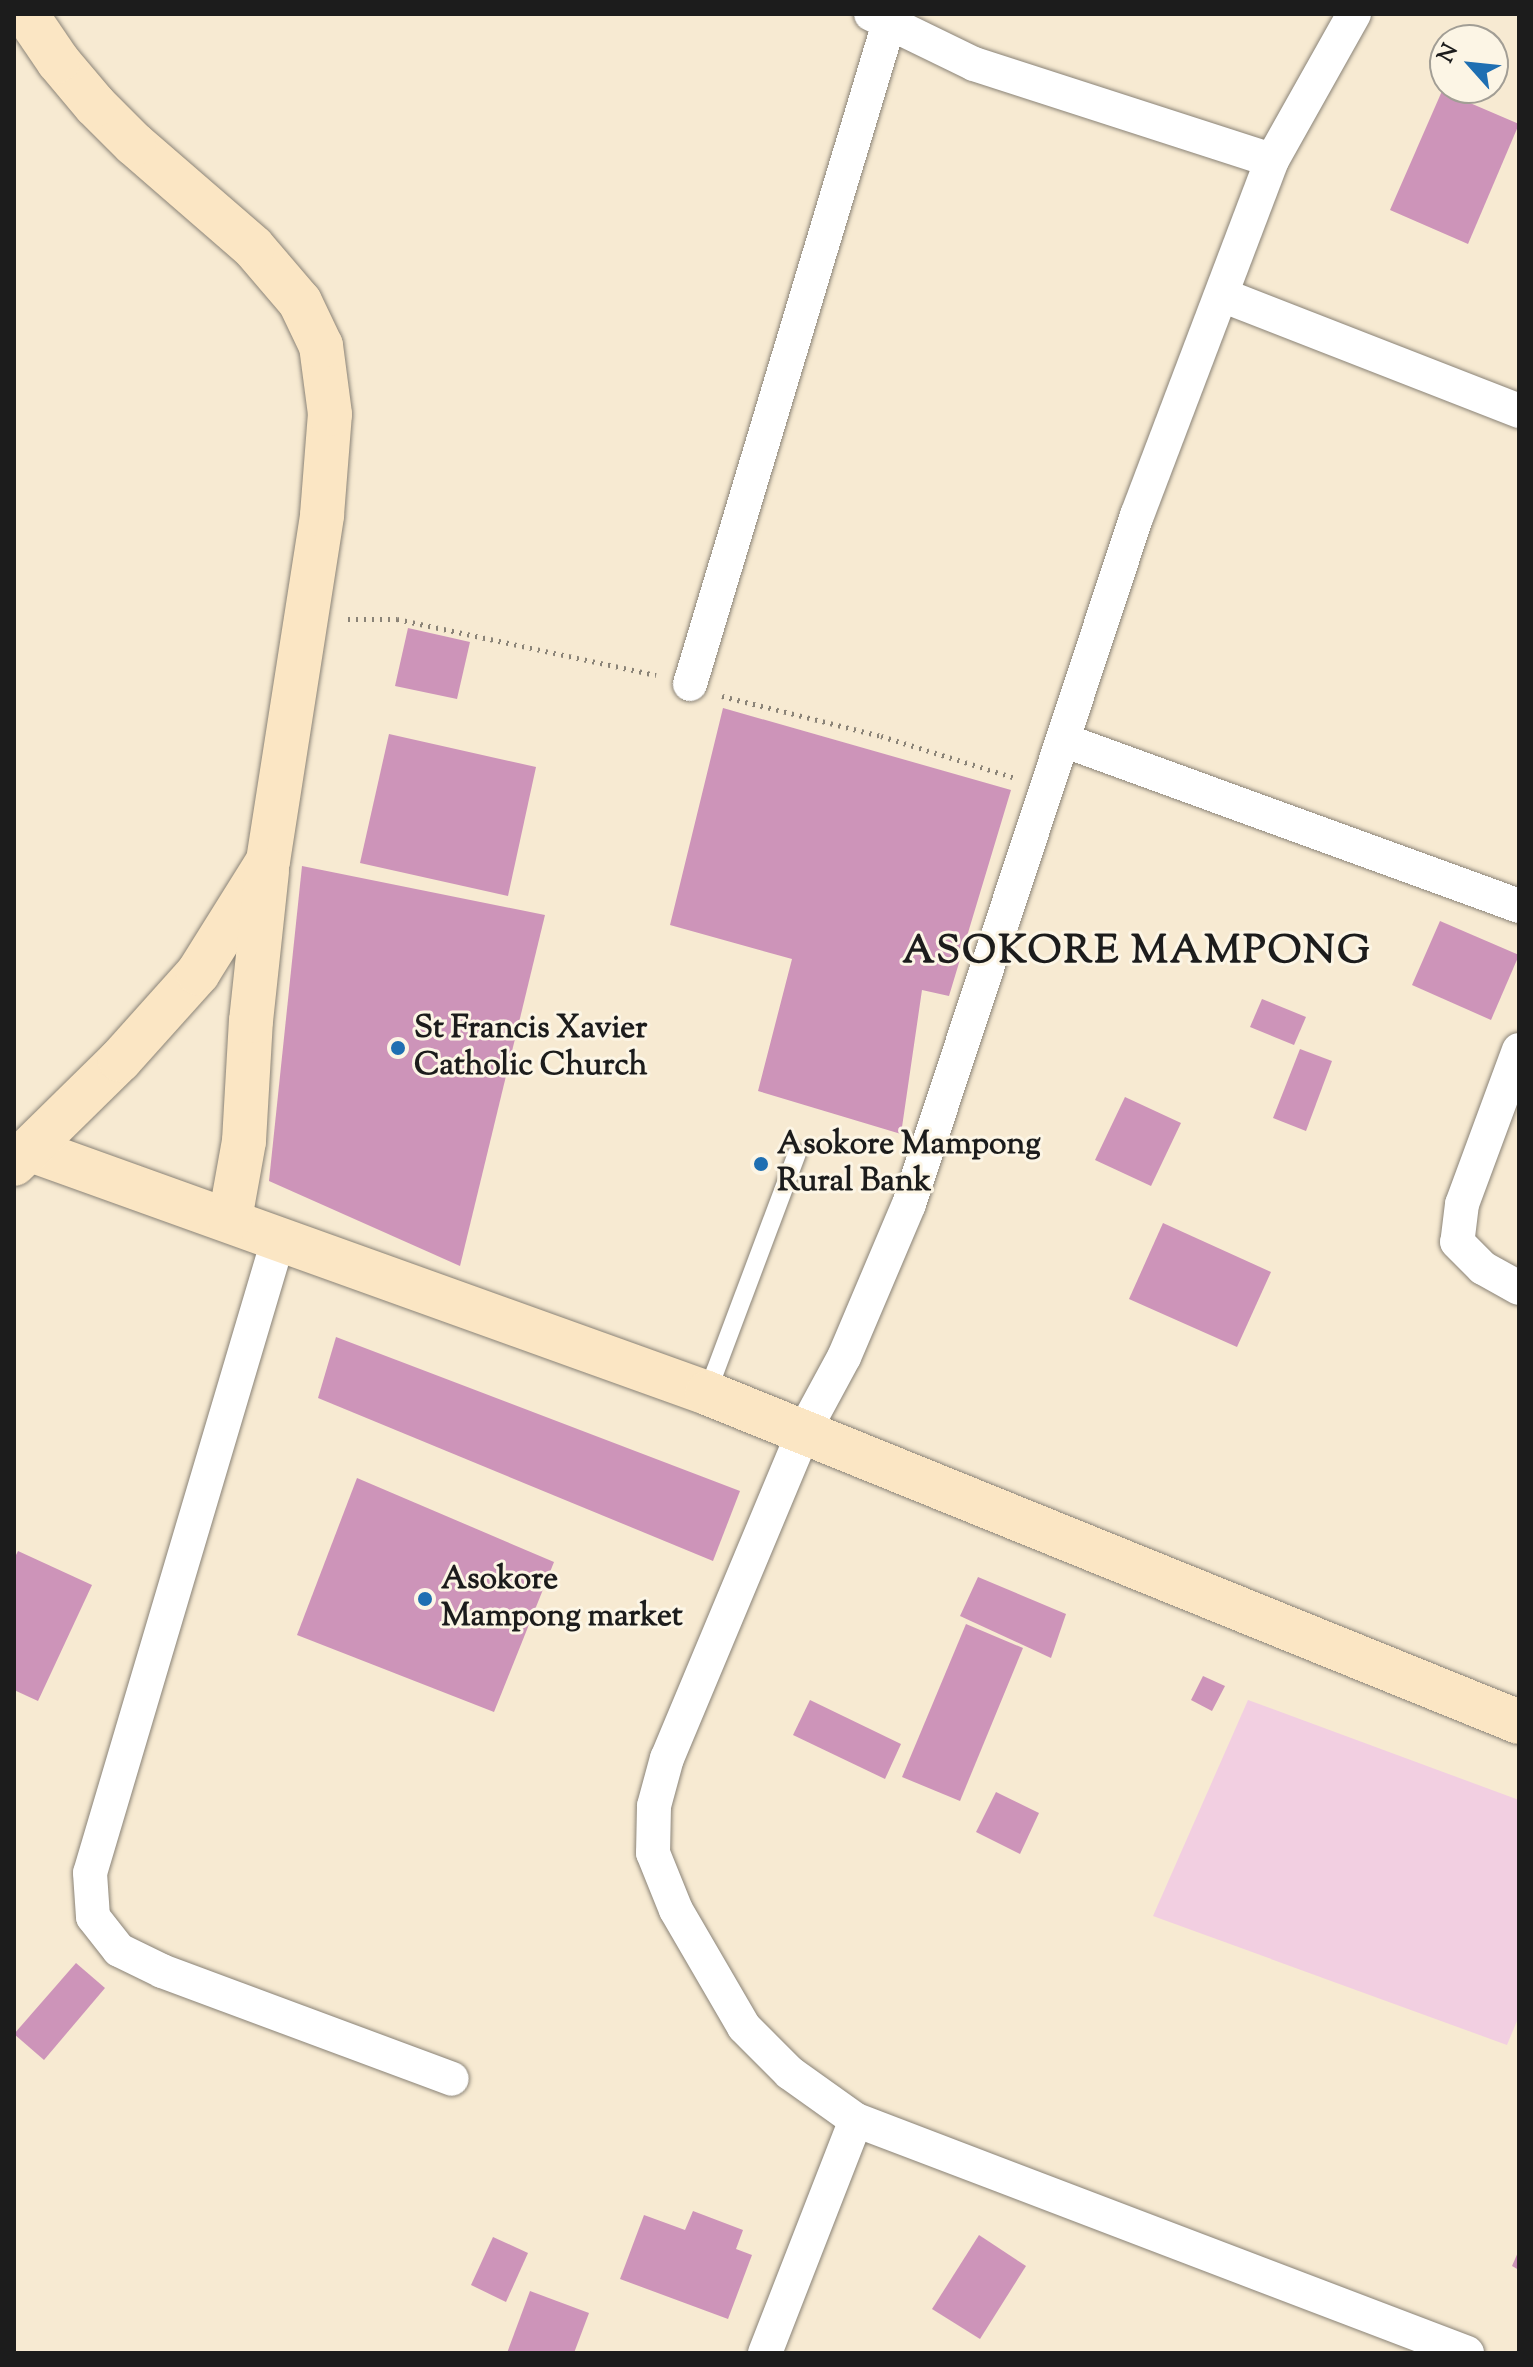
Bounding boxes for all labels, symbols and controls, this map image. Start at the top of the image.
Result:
north arrow [1429,24,1509,104]
text: N [1431,39,1468,69]
district label: ASOKORE MAMPONG [902,929,1372,977]
place label: St Francis Xavier Catholic Church [414,1011,647,1086]
marker: St Francis Xavier Catholic Church [389,1039,407,1057]
place label: Asokore Mampong Rural Bank [777,1127,1041,1202]
marker: Asokore Mampong Rural Bank [752,1155,770,1173]
place label: Asokore Mampong market [441,1562,683,1637]
marker: Asokore Mampong market [416,1590,434,1608]

